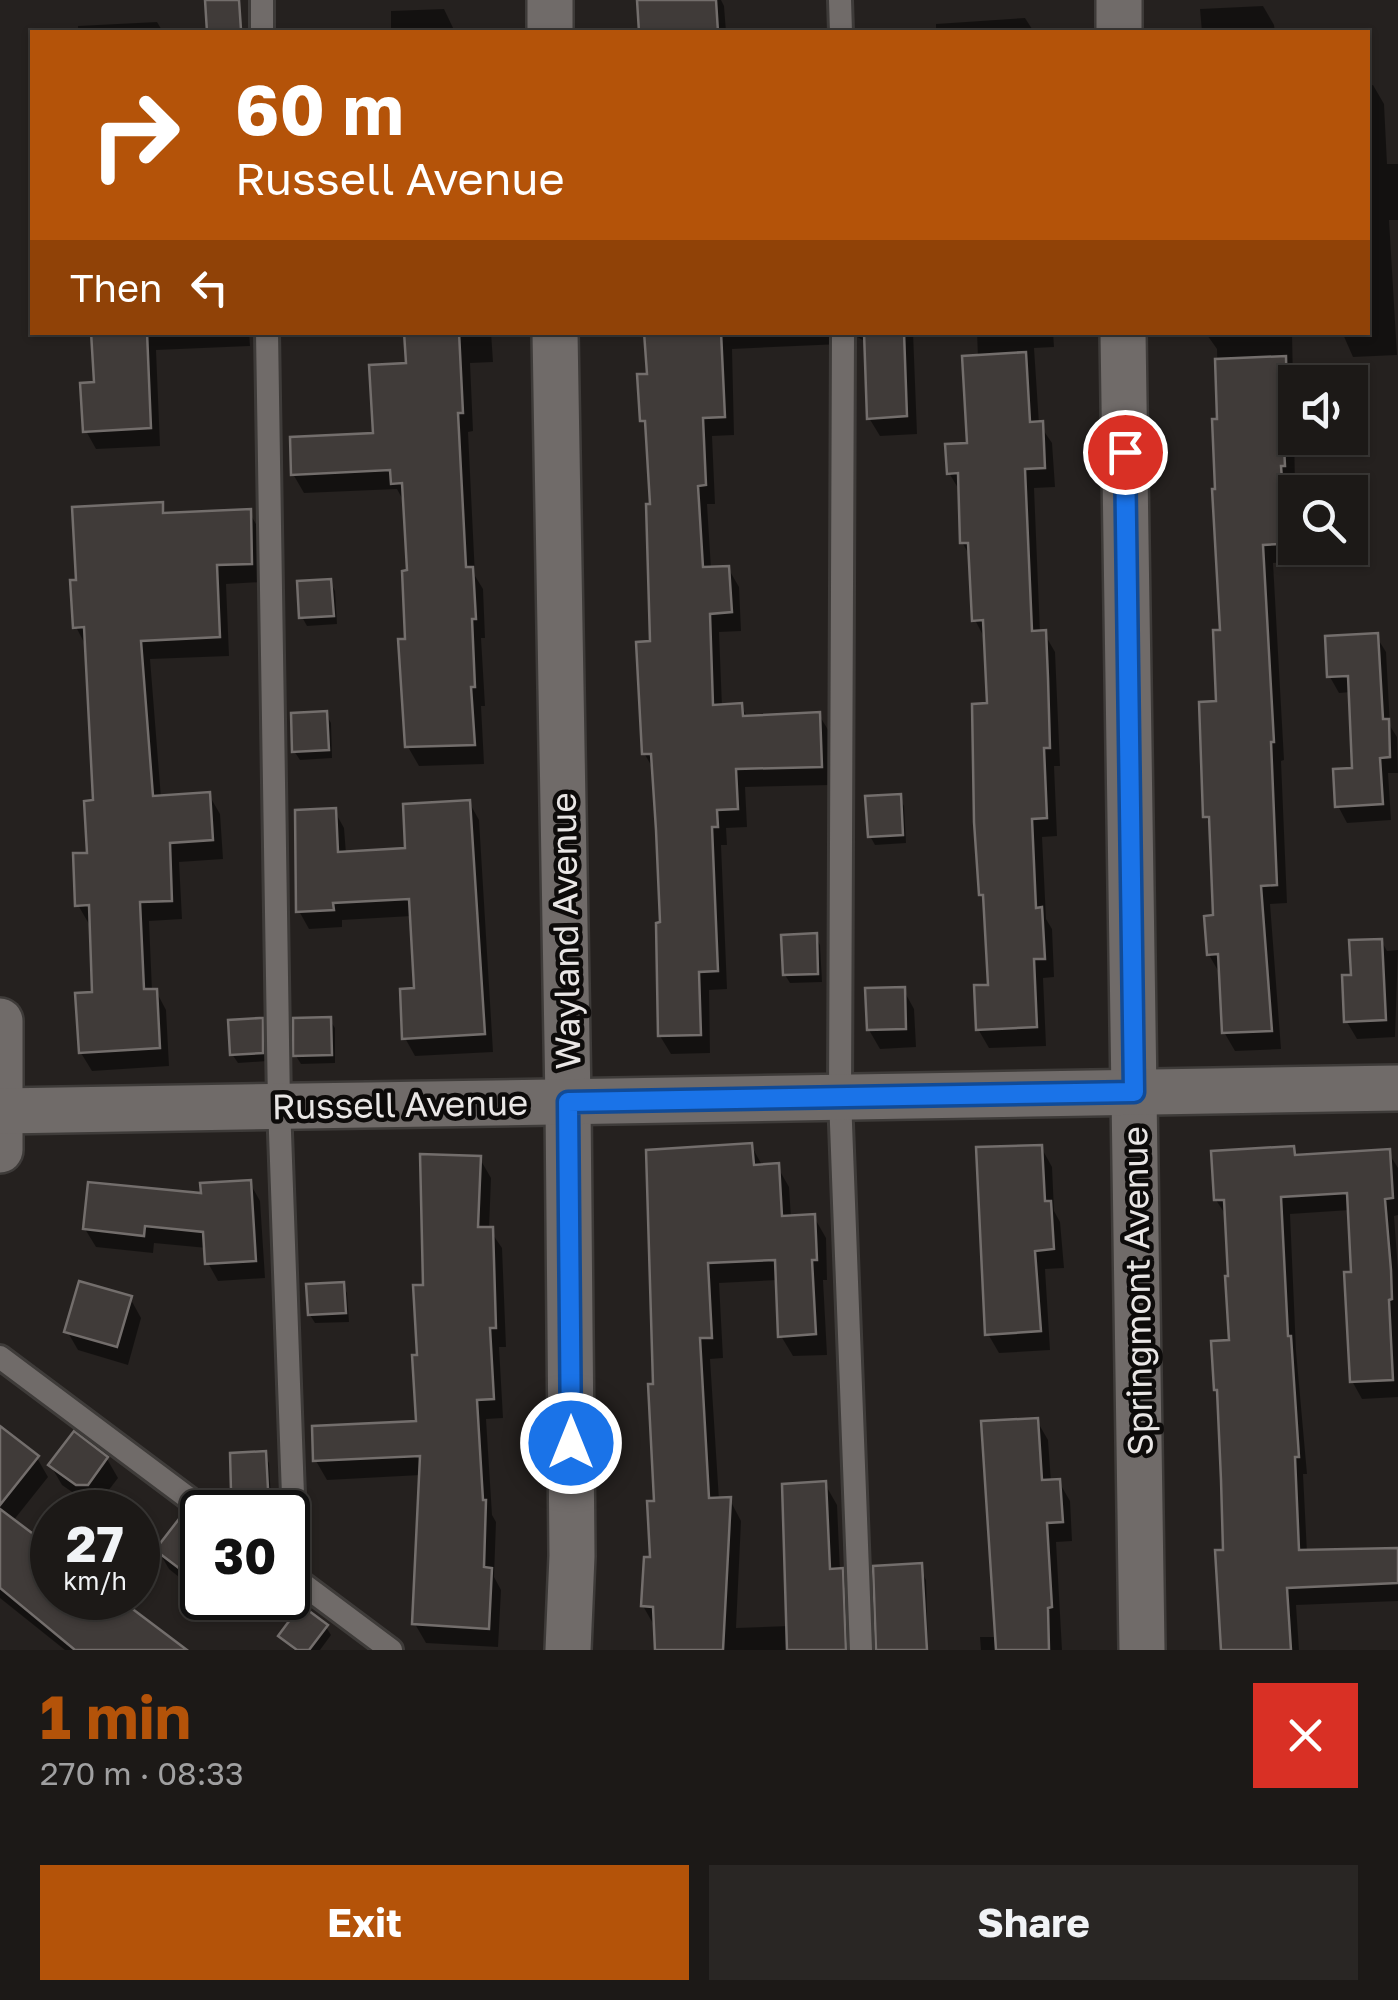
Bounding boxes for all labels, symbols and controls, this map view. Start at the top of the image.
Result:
text: 60 m [235,66,404,150]
icon: right [70,70,200,200]
text: Russell Avenue [235,151,565,205]
icon: left [182,260,237,315]
text: Then [70,265,162,310]
map controls [1278,365,1368,565]
button: sound [1278,365,1368,455]
pin [1083,410,1168,495]
icon: arrive [1098,425,1153,480]
button: search [1278,475,1368,565]
street label: Wayland Avenue [542,792,588,1070]
street label: Russell Avenue [271,1081,529,1127]
street label: Springmont Avenue [1113,1126,1161,1456]
position arrow [519,1391,623,1495]
speed limit sign: 30 [180,1490,310,1620]
text: 27 [66,1513,124,1573]
text: km/h [63,1565,127,1596]
text: 1 min [40,1680,191,1752]
button: close [1253,1683,1358,1788]
text: 270 m · 08:33 [40,1754,244,1792]
button: Exit [40,1865,689,1980]
button: Share [709,1865,1358,1980]

